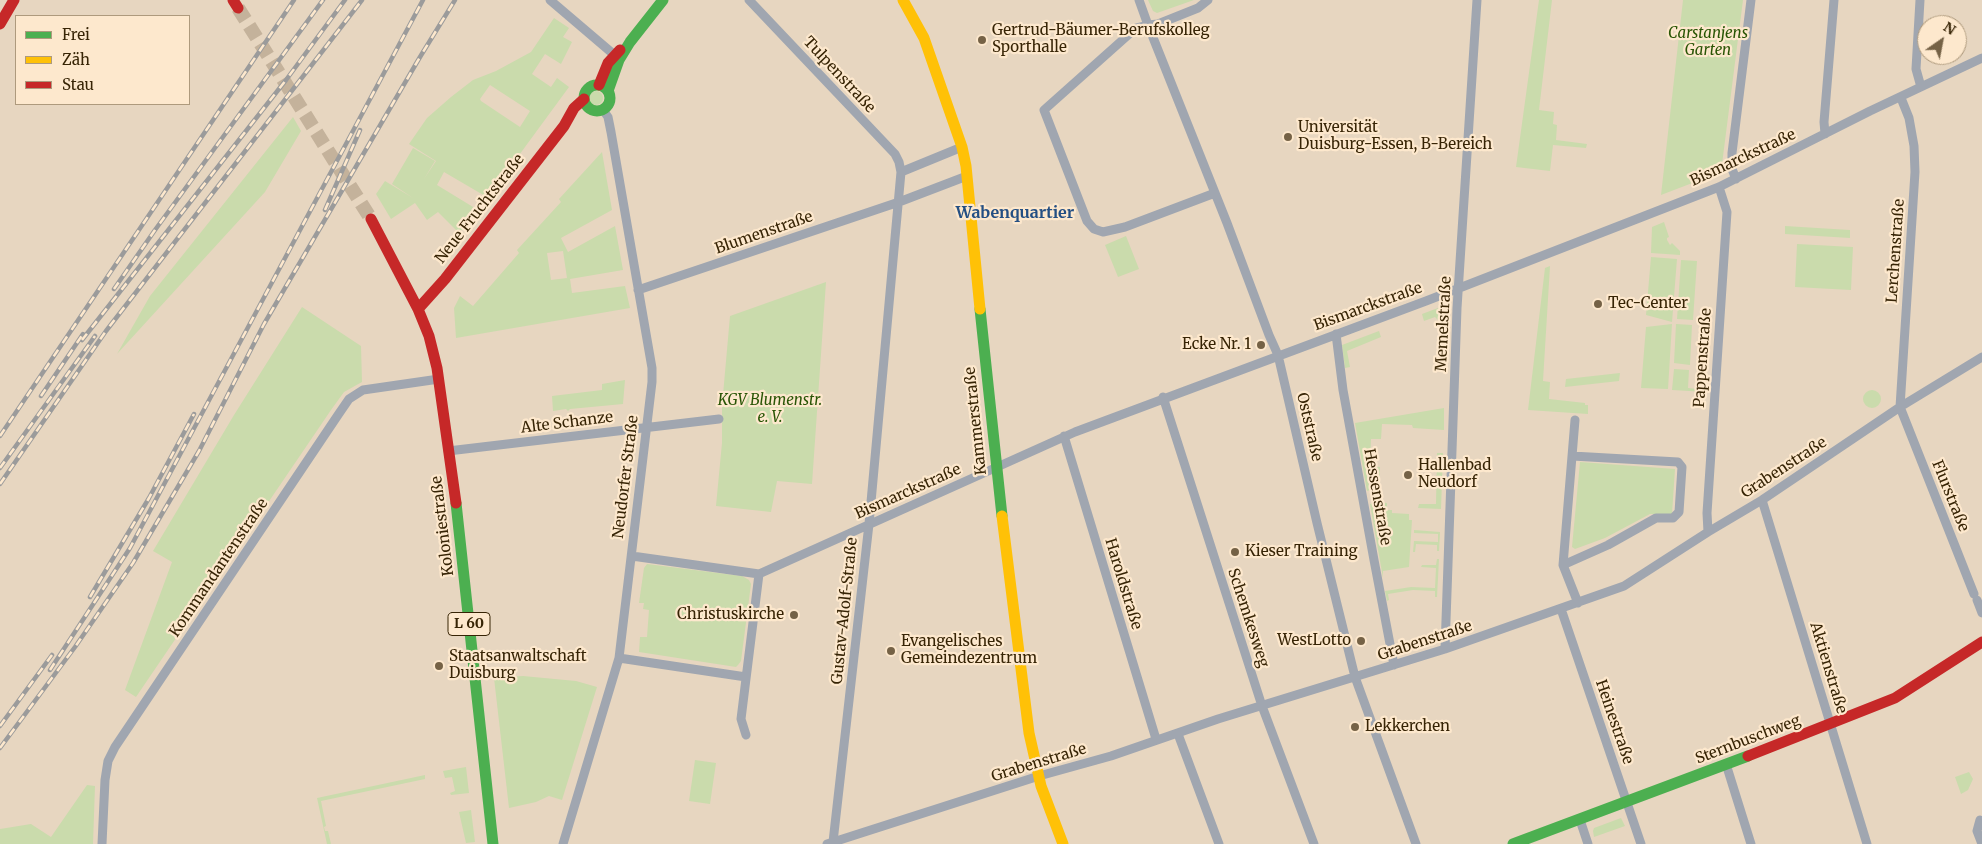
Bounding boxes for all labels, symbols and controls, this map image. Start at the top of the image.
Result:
legend [15,15,190,105]
north arrow [1917,15,1967,65]
text: N [1940,18,1959,39]
place label: Gertrud-Bäumer-Berufskolleg Sporthalle [992,22,1210,57]
text: Frei [62,25,90,44]
park label: Carstanjens Garten [1668,25,1748,60]
street label: Tulpenstraße [799,33,879,117]
marker: Gertrud-Bäumer-Berufskolleg Sporthalle [976,34,988,46]
text: Zäh [62,50,90,69]
text: Stau [62,75,94,94]
place label: Universität Duisburg-Essen, B-Bereich [1298,119,1492,154]
street label: Bismarckstraße [1688,126,1798,190]
marker: Universität Duisburg-Essen, B-Bereich [1282,131,1294,143]
street label: Neue Fruchtstraße [432,151,528,267]
street label: Lerchenstraße [1883,198,1909,304]
district label: Wabenquartier [956,203,1074,223]
street label: Blumenstraße [713,208,815,258]
street label: Memelstraße [1433,276,1455,372]
street label: Bismarckstraße [1311,279,1425,335]
place label: Tec-Center [1608,295,1688,313]
marker: Tec-Center [1592,298,1604,310]
street label: Pappenstraße [1691,308,1715,408]
place label: Ecke Nr. 1 [1182,336,1251,354]
marker: Ecke Nr. 1 [1255,339,1267,351]
street label: Kammerstraße [961,366,991,476]
street label: Oststraße [1292,391,1326,463]
park label: KGV Blumenstr. e. V. [718,392,822,427]
street label: Alte Schanze [520,408,614,438]
street label: Neudorfer Straße [610,414,642,540]
street label: Grabenstraße [1738,434,1830,502]
street label: Hessenstraße [1360,447,1394,547]
place label: Hallenbad Neudorf [1418,457,1491,492]
street label: Flurstraße [1928,458,1972,534]
street label: Bismarckstraße [852,461,964,523]
marker: Hallenbad Neudorf [1402,469,1414,481]
street label: Koloniestraße [428,475,458,577]
street label: Kommandantenstraße [166,495,272,641]
street label: Haroldstraße [1101,536,1145,632]
street label: Gustav-Adolf-Straße [828,537,862,685]
place label: Kieser Training [1245,543,1358,561]
marker: Kieser Training [1229,546,1241,558]
street label: Schemkesweg [1224,566,1272,670]
place label: Christuskirche [677,606,784,624]
marker: Christuskirche [788,609,800,621]
road number: L 60 [448,612,490,636]
street label: Grabenstraße [1376,617,1474,665]
street label: Aktienstraße [1806,620,1850,716]
place label: WestLotto [1277,632,1351,650]
place label: Evangelisches Gemeindezentrum [901,633,1037,668]
marker: WestLotto [1355,635,1367,647]
marker: Evangelisches Gemeindezentrum [885,645,897,657]
place label: Staatsanwaltschaft Duisburg [449,648,587,683]
marker: Staatsanwaltschaft Duisburg [433,660,445,672]
street label: Heinestraße [1591,677,1637,767]
street label: Sternbuschweg [1693,712,1803,768]
place label: Lekkerchen [1365,718,1450,736]
marker: Lekkerchen [1349,721,1361,733]
street label: Grabenstraße [989,740,1089,786]

